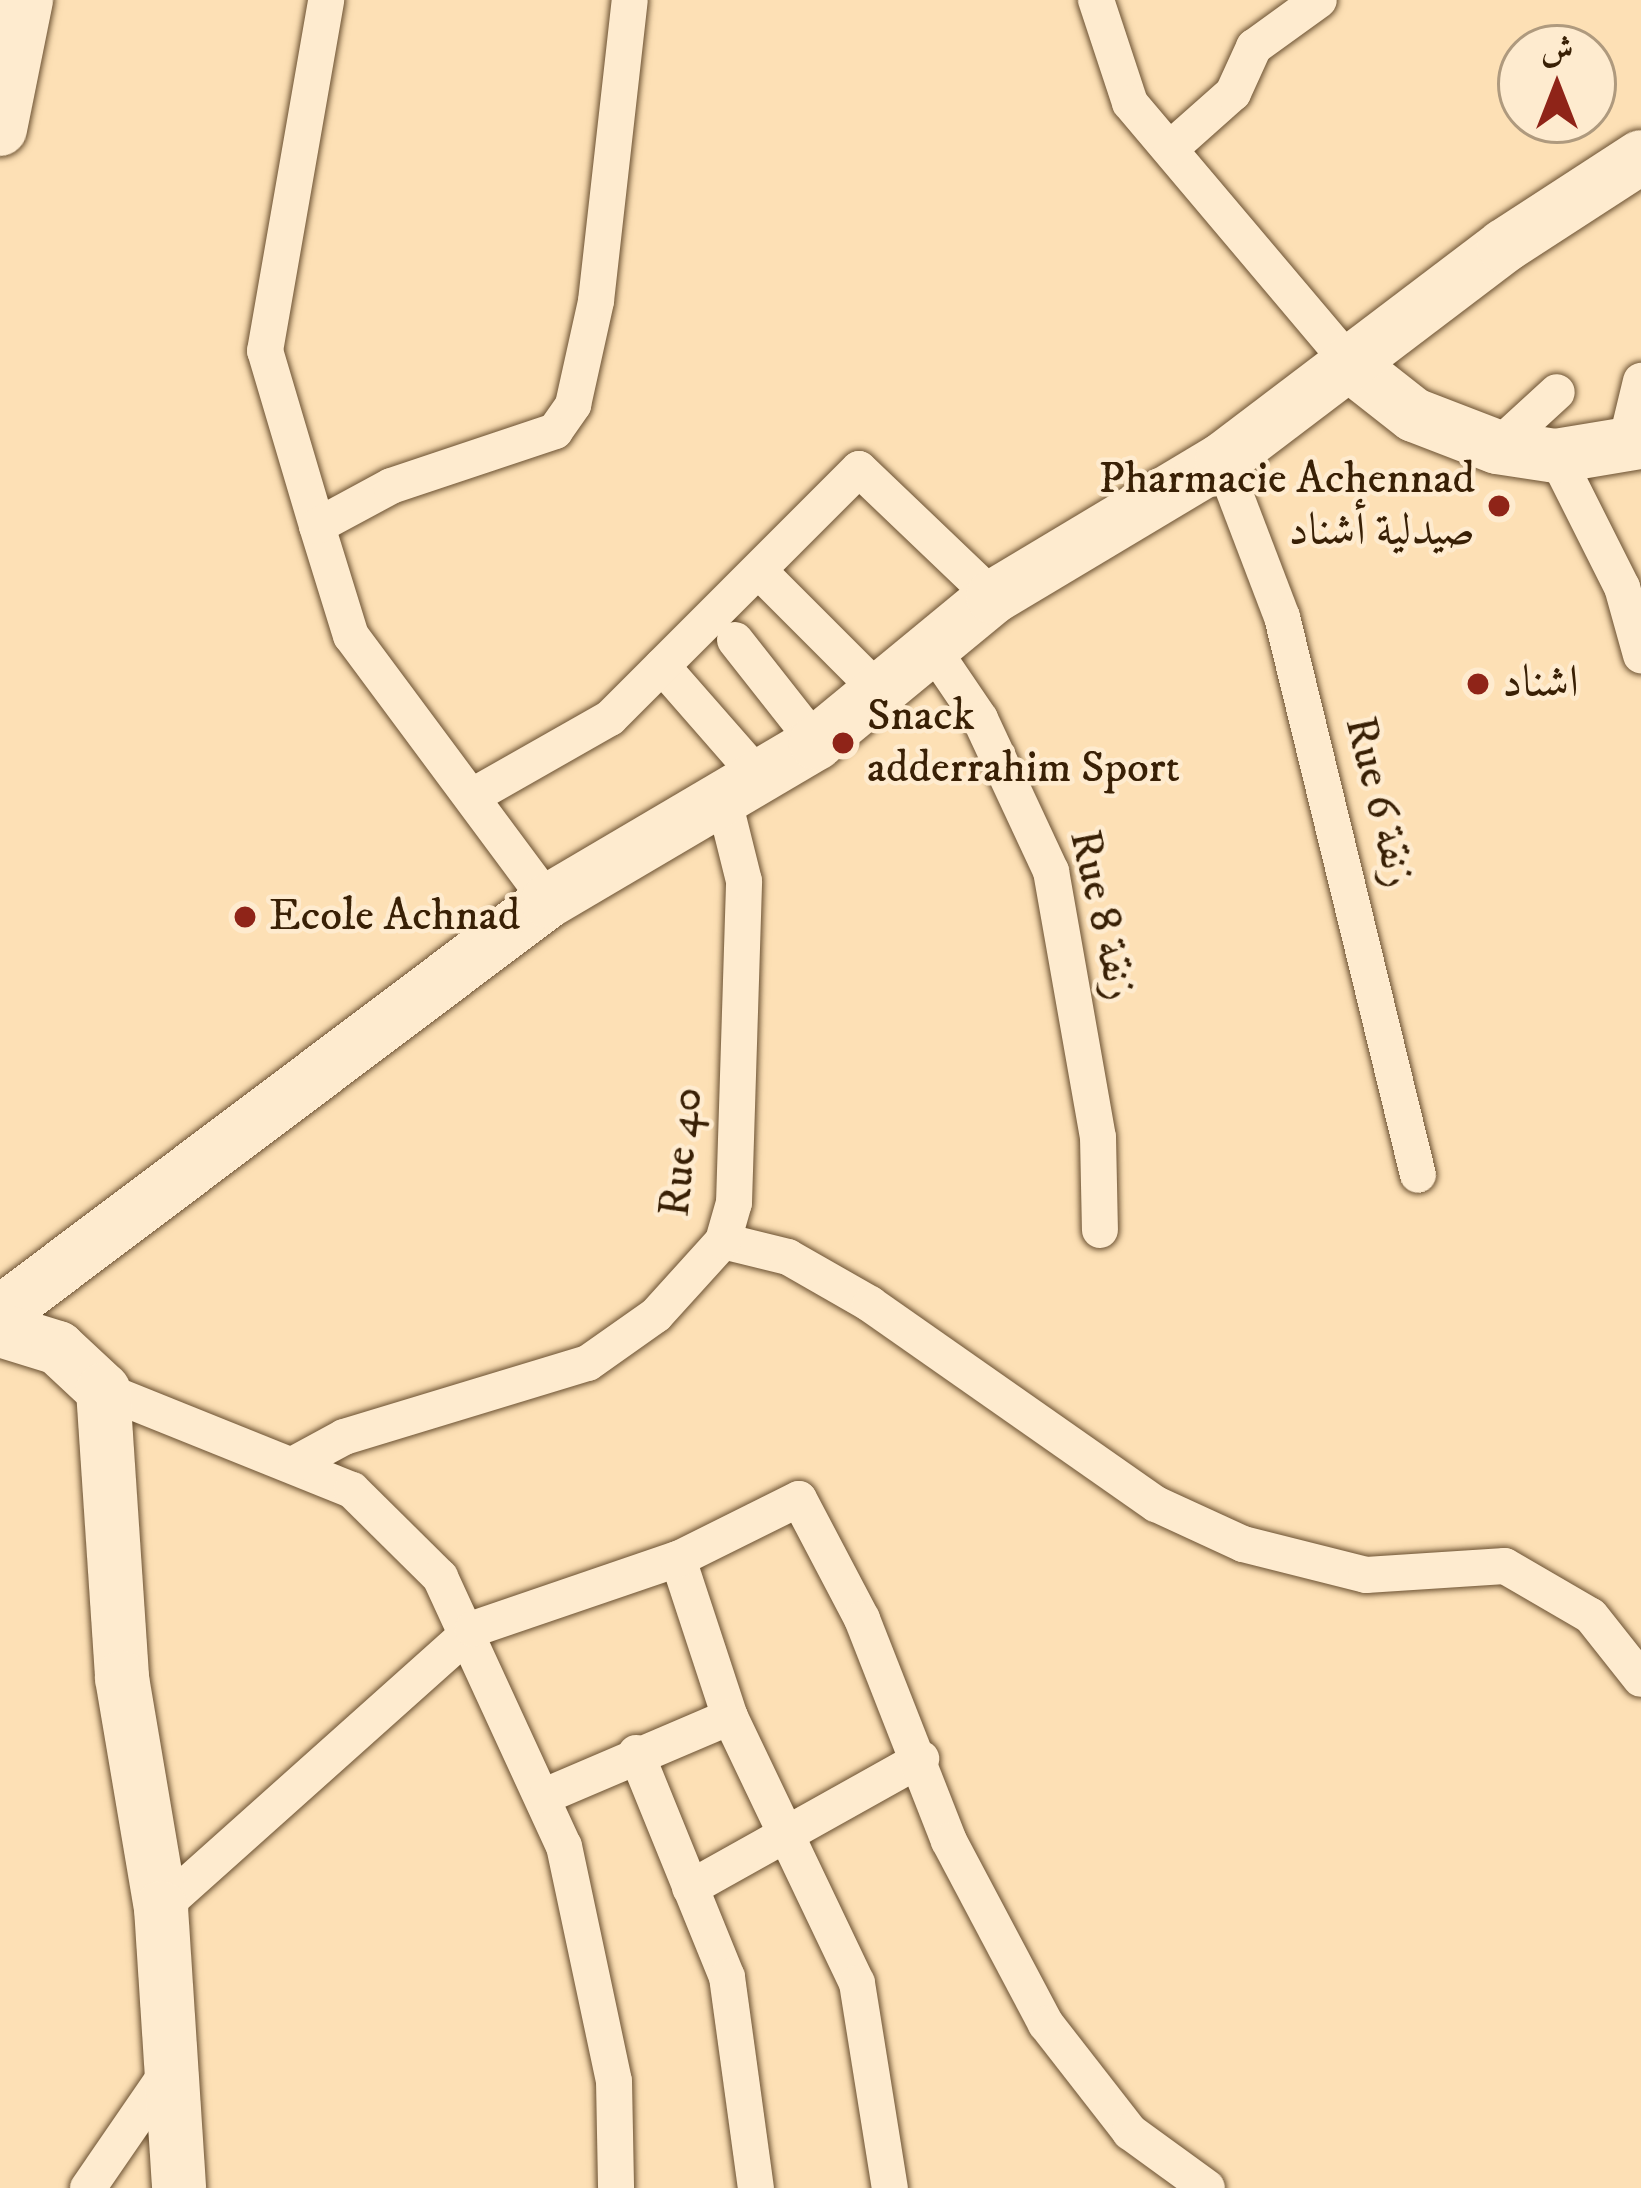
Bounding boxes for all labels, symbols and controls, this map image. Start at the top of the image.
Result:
north arrow [1497,24,1617,144]
text: ش [1541,30,1573,71]
place label: Pharmacie Achennad صيدلية أشناد [1099,453,1475,559]
marker: Pharmacie Achennad صيدلية أشناد [1486,493,1512,519]
place label: اشناد [1502,657,1579,711]
marker: اشناد [1465,671,1491,697]
place label: Snack adderrahim Sport [867,690,1180,796]
street label: Rue 6 زنقة [1332,711,1426,893]
marker: Snack adderrahim Sport [830,730,856,756]
street label: Rue 8 زنقة [1056,825,1148,1005]
place label: Ecole Achnad [269,890,520,944]
marker: Ecole Achnad [232,904,258,930]
street label: Rue 40 [648,1085,716,1219]

